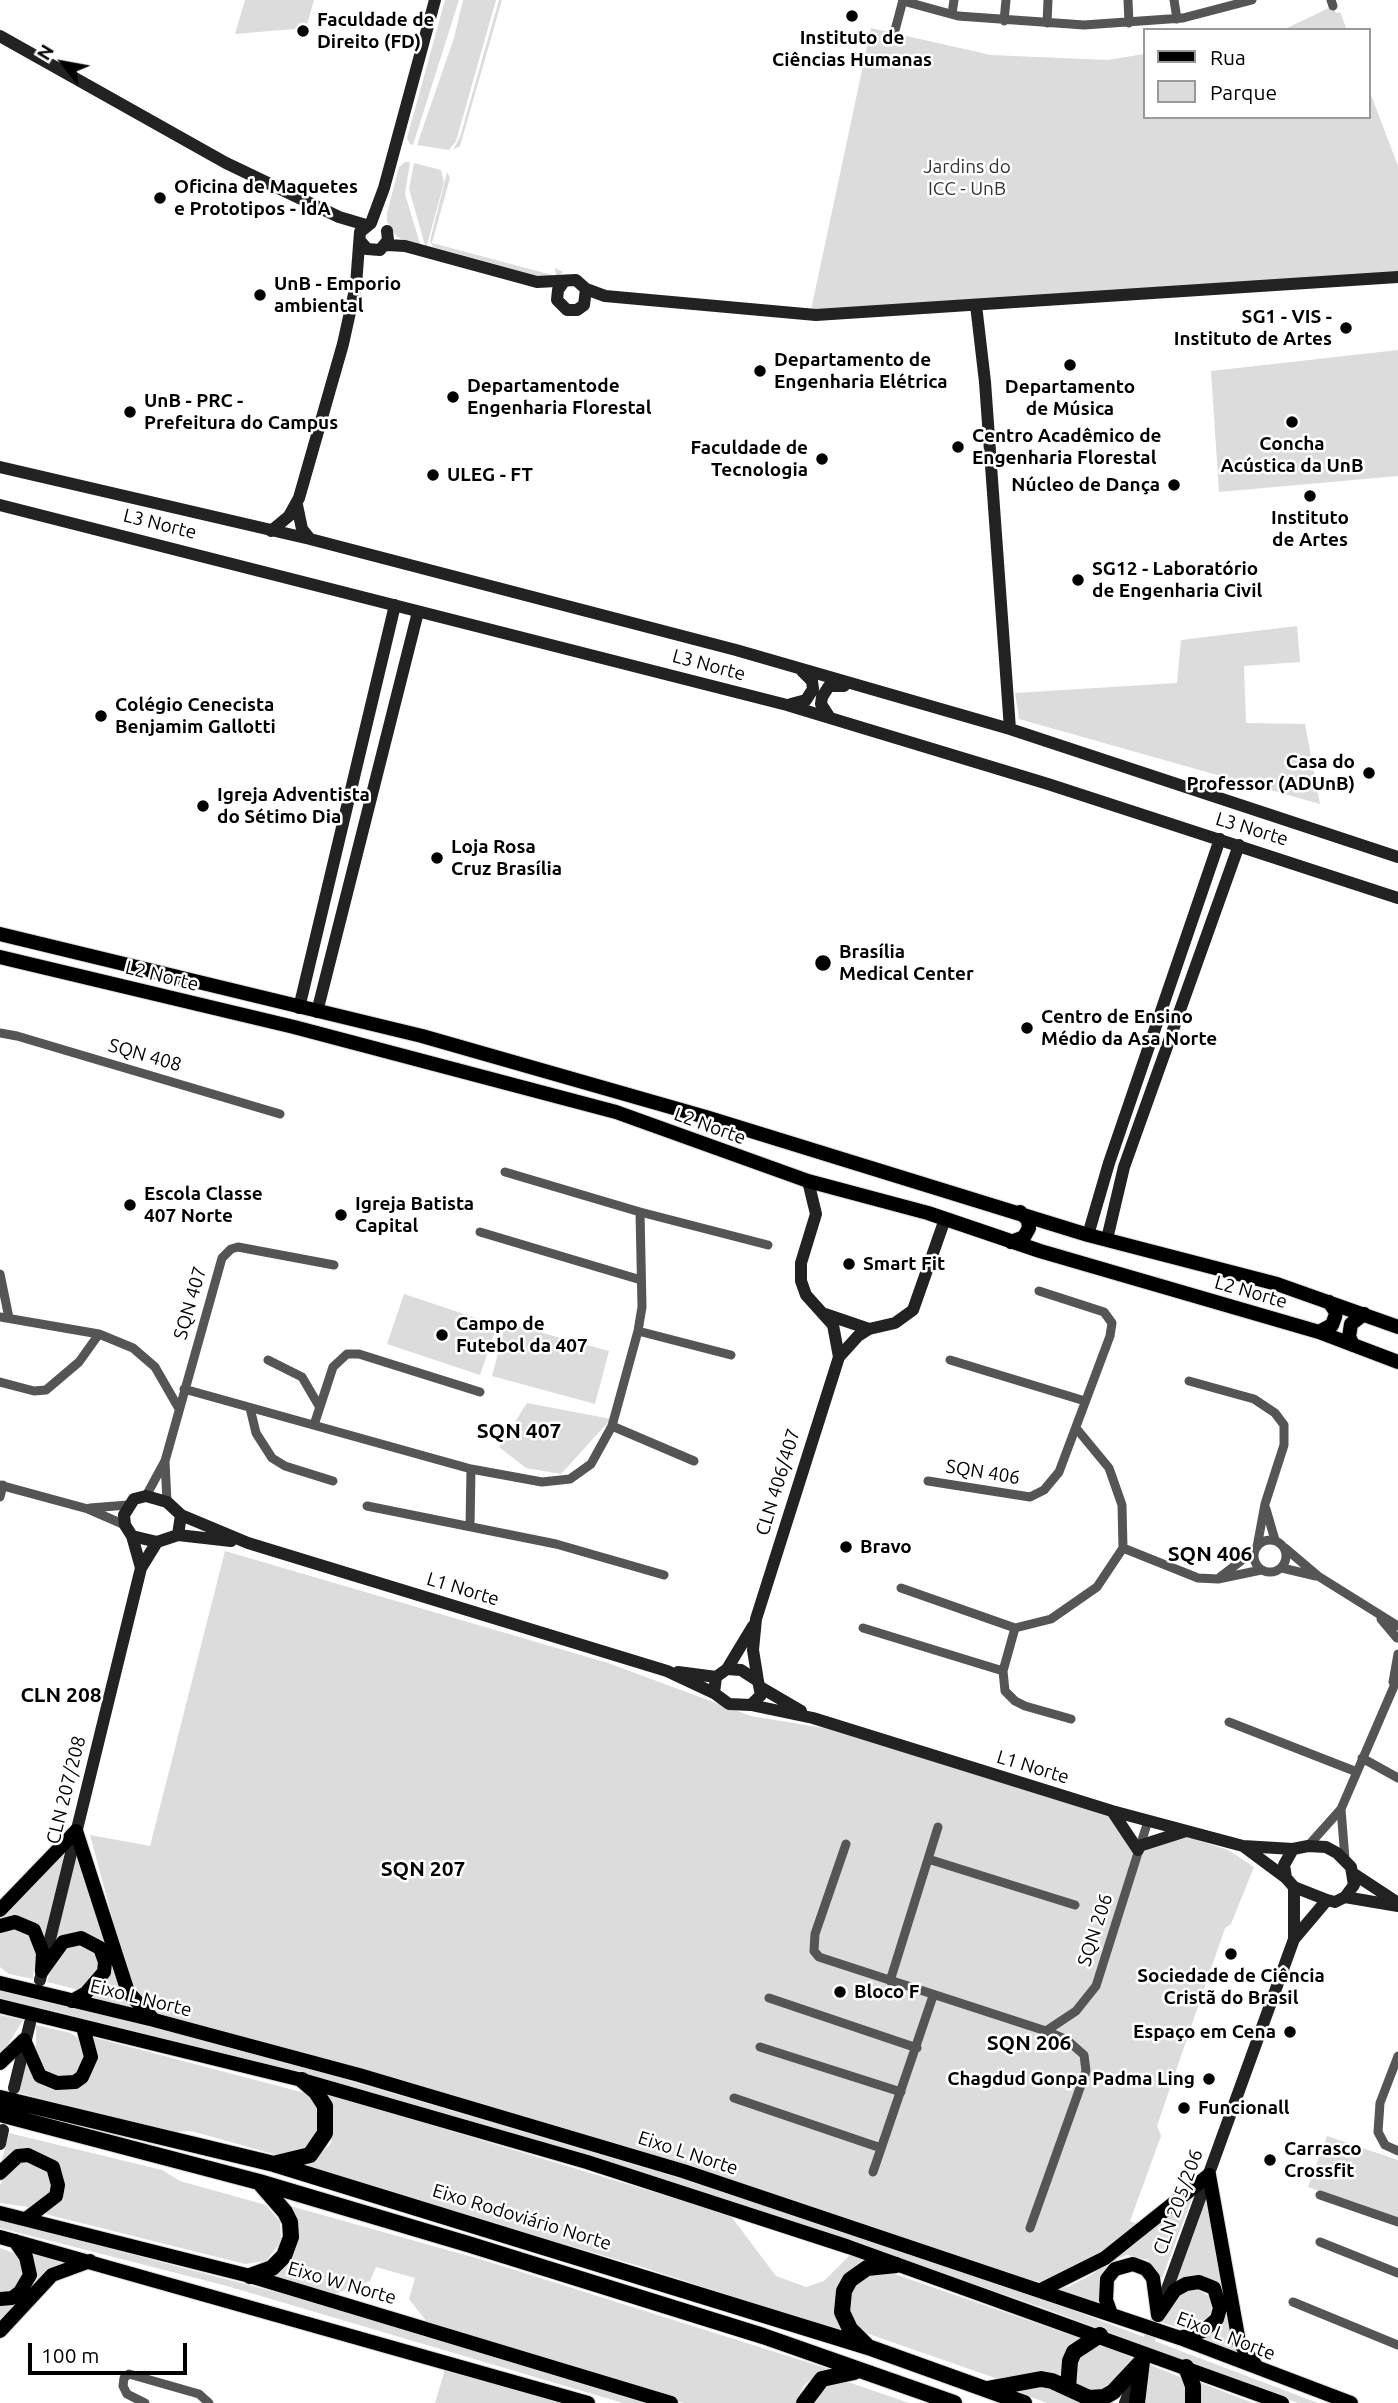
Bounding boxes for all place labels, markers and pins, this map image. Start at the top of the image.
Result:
marker: Instituto de Ciências Humanas [844,8,860,24]
place label: Faculdade de Direito (FD) [317,9,435,53]
marker: Faculdade de Direito (FD) [295,23,311,39]
place label: Instituto de Ciências Humanas [772,27,932,71]
place label: Oficina de Maquetes e Prototipos - IdA [174,176,358,220]
marker: Oficina de Maquetes e Prototipos - IdA [152,190,168,206]
place label: UnB - Emporio ambiental [274,273,401,317]
marker: UnB - Emporio ambiental [252,287,268,303]
place label: SG1 - VIS - Instituto de Artes [1174,306,1332,350]
marker: SG1 - VIS - Instituto de Artes [1338,320,1354,336]
place label: Departamento de Engenharia Elétrica [774,349,948,393]
marker: Departamento de Música [1062,357,1078,373]
marker: Departamento de Engenharia Elétrica [752,363,768,379]
place label: Departamentode Engenharia Florestal [467,375,651,419]
place label: Departamento de Música [1005,376,1135,420]
marker: Departamentode Engenharia Florestal [445,389,461,405]
place label: UnB - PRC - Prefeitura do Campus [144,390,338,434]
marker: UnB - PRC - Prefeitura do Campus [122,404,138,420]
marker: Concha Acústica da UnB [1284,414,1300,430]
place label: Centro Acadêmico de Engenharia Florestal [972,425,1161,469]
place label: Concha Acústica da UnB [1220,433,1364,477]
place label: Faculdade de Tecnologia [690,437,808,481]
marker: Centro Acadêmico de Engenharia Florestal [950,439,966,455]
marker: Faculdade de Tecnologia [814,451,830,467]
place label: ULEG - FT [447,464,533,486]
marker: ULEG - FT [425,467,441,483]
place label: Núcleo de Dança [1011,474,1160,496]
marker: Núcleo de Dança [1166,477,1182,493]
marker: Instituto de Artes [1302,488,1318,504]
place label: Instituto de Artes [1271,507,1349,551]
place label: SG12 - Laboratório de Engenharia Civil [1092,558,1262,602]
marker: SG12 - Laboratório de Engenharia Civil [1070,572,1086,588]
place label: Colégio Cenecista Benjamim Gallotti [115,694,276,738]
marker: Colégio Cenecista Benjamim Gallotti [93,708,109,724]
place label: Casa do Professor (ADUnB) [1186,751,1355,795]
marker: Casa do Professor (ADUnB) [1361,765,1377,781]
place label: Igreja Adventista do Sétimo Dia [217,784,370,828]
marker: Igreja Adventista do Sétimo Dia [195,798,211,814]
place label: Loja Rosa Cruz Brasília [451,836,562,880]
marker: Loja Rosa Cruz Brasília [429,850,445,866]
place label: Brasília Medical Center [839,941,974,985]
marker: Brasília Medical Center [813,953,833,973]
place label: Centro de Ensino Médio da Asa Norte [1041,1006,1217,1050]
marker: Centro de Ensino Médio da Asa Norte [1019,1020,1035,1036]
place label: Escola Classe 407 Norte [144,1183,263,1227]
place label: Igreja Batista Capital [355,1193,474,1237]
marker: Escola Classe 407 Norte [122,1197,138,1213]
marker: Igreja Batista Capital [333,1207,349,1223]
place label: Smart Fit [863,1253,945,1275]
marker: Smart Fit [841,1256,857,1272]
place label: Campo de Futebol da 407 [456,1313,588,1357]
marker: Campo de Futebol da 407 [434,1327,450,1343]
place label: Bravo [860,1536,912,1558]
marker: Bravo [838,1539,854,1555]
marker: Sociedade de Ciência Cristã do Brasil [1223,1946,1239,1962]
place label: Sociedade de Ciência Cristã do Brasil [1137,1965,1325,2009]
place label: Bloco F [854,1981,919,2003]
marker: Bloco F [832,1984,848,2000]
place label: Espaço em Cena [1133,2021,1276,2043]
marker: Espaço em Cena [1282,2024,1298,2040]
place label: Chagdud Gonpa Padma Ling [947,2068,1195,2090]
marker: Chagdud Gonpa Padma Ling [1201,2071,1217,2087]
place label: Funcionall [1198,2097,1290,2119]
marker: Funcionall [1176,2100,1192,2116]
place label: Carrasco Crossfit [1284,2138,1362,2182]
marker: Carrasco Crossfit [1262,2152,1278,2168]

